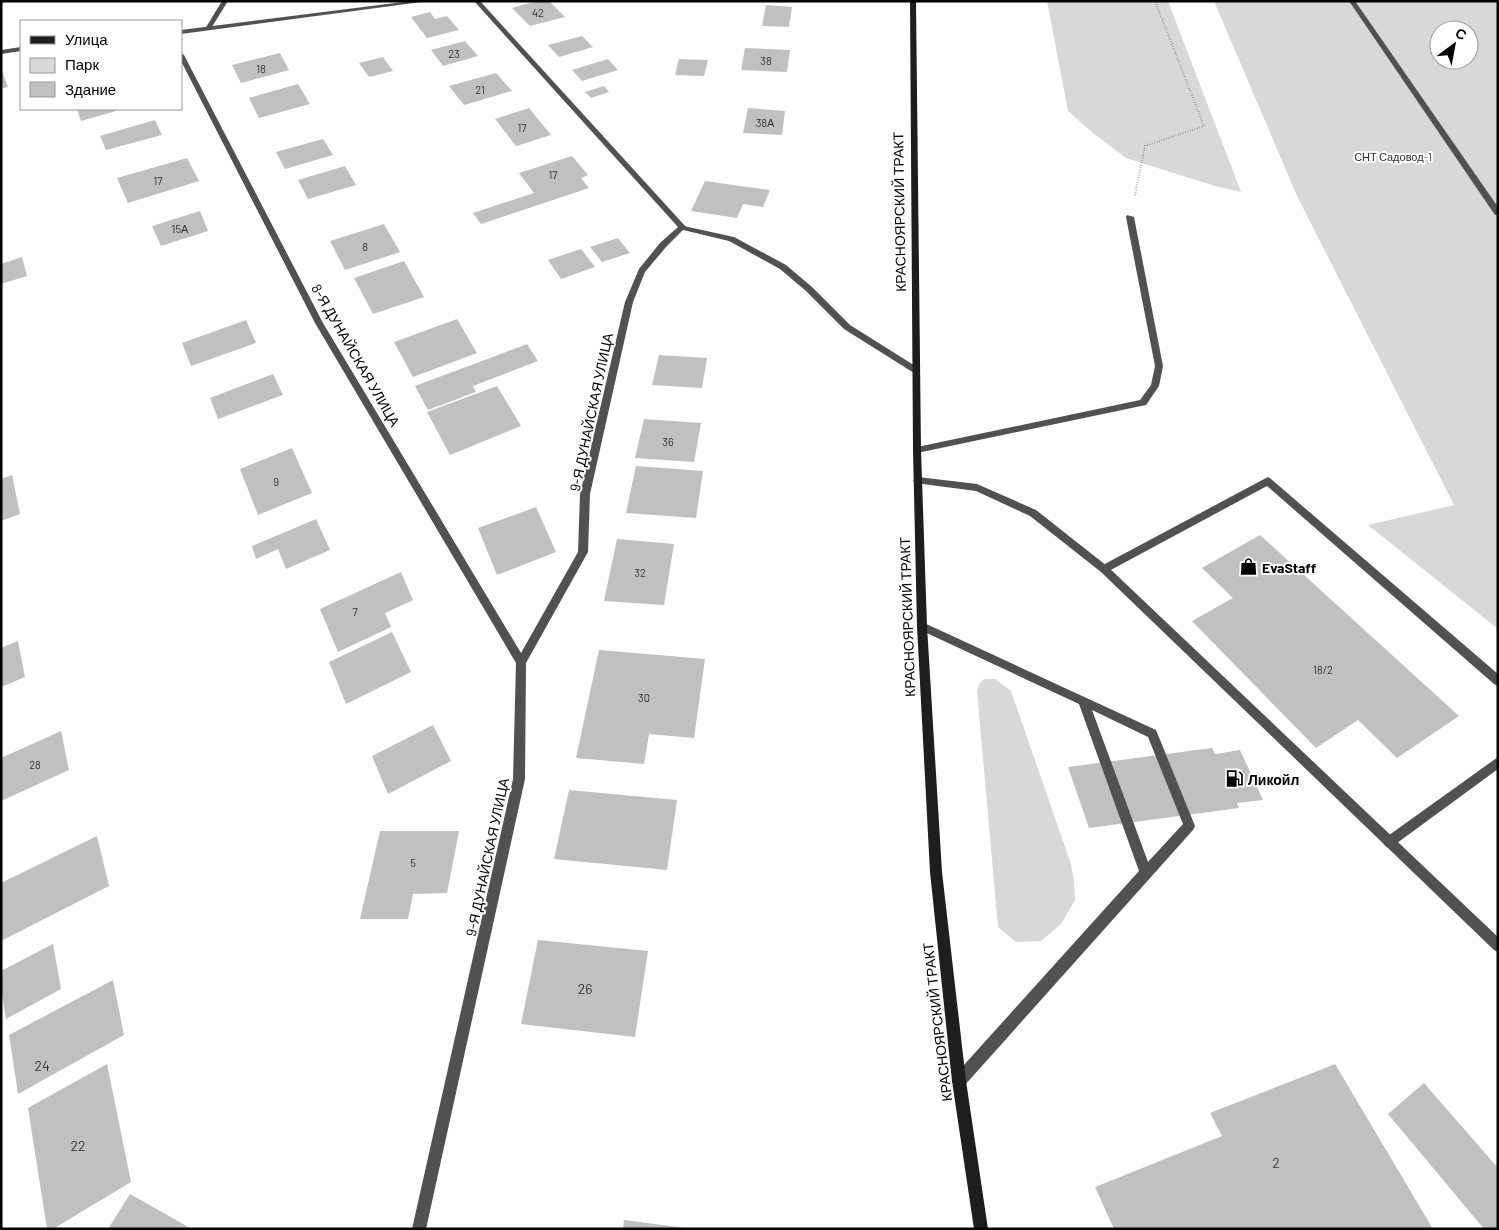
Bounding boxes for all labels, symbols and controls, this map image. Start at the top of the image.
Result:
house number: 42 [532,6,544,19]
legend [20,20,182,110]
north arrow [1429,20,1479,70]
text: С [1452,24,1470,43]
text: Улица [65,30,108,48]
house number: 23 [448,47,460,60]
house number: 38 [760,54,772,67]
text: Парк [65,55,99,73]
house number: 18 [256,62,266,75]
text: Здание [65,80,116,98]
house number: 21 [475,83,485,96]
house number: 38А [756,116,775,129]
house number: 17 [517,121,527,134]
street label: КРАСНОЯРСКИЙ ТРАКТ [889,131,909,292]
park label: СНТ Садовод-1 [1354,150,1432,163]
house number: 17 [548,168,558,181]
house number: 17 [153,174,163,187]
house number: 15А [172,222,189,235]
house number: 8 [362,240,368,253]
street label: 8-Я ДУНАЙСКАЯ УЛИЦА [308,281,404,430]
street label: 9-Я ДУНАЙСКАЯ УЛИЦА [566,331,616,493]
house number: 36 [662,435,674,448]
house number: 9 [273,475,279,488]
street label: КРАСНОЯРСКИЙ ТРАКТ [896,536,918,697]
shop icon: EvaStaff [1238,557,1258,577]
place label: EvaStaff [1262,559,1316,576]
house number: 32 [634,566,646,579]
house number: 7 [352,605,358,618]
house number: 18/2 [1313,663,1333,676]
house number: 30 [638,691,650,704]
house number: 28 [29,758,41,771]
fuel station icon: Ликойл [1224,769,1244,789]
place label: Ликойл [1248,771,1299,788]
street label: 9-Я ДУНАЙСКАЯ УЛИЦА [462,776,512,938]
house number: 5 [410,856,416,869]
street label: КРАСНОЯРСКИЙ ТРАКТ [919,941,955,1102]
house number: 26 [578,980,592,997]
house number: 24 [34,1057,50,1074]
house number: 22 [70,1137,86,1154]
house number: 2 [1272,1154,1280,1171]

